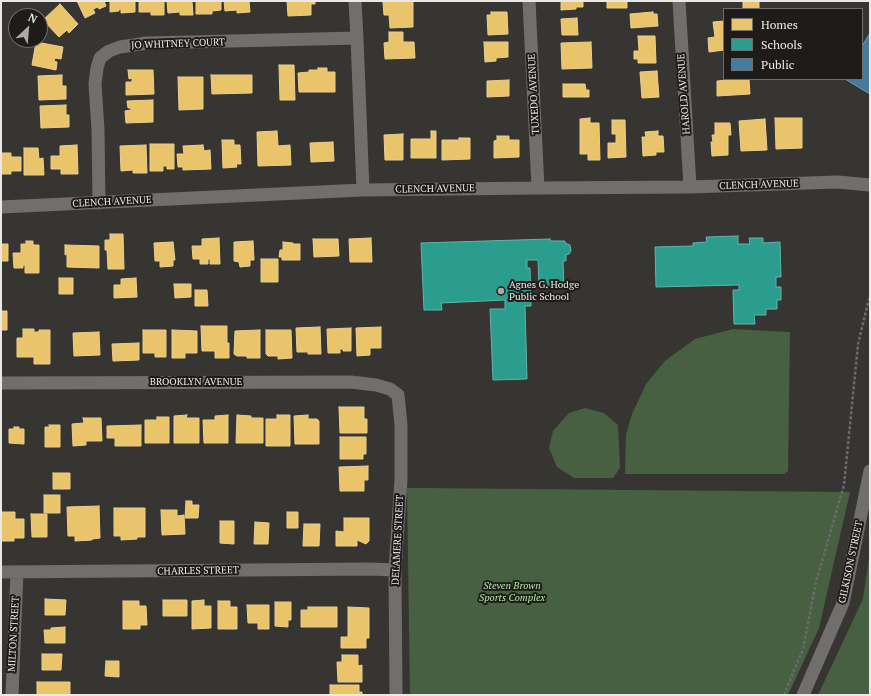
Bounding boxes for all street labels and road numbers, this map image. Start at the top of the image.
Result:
street label: JO WHITNEY COURT [131,36,225,52]
street label: TUXEDO AVENUE [526,53,542,135]
street label: HAROLD AVENUE [675,53,693,135]
street label: CLENCH AVENUE [719,178,799,192]
street label: CLENCH AVENUE [395,182,475,196]
street label: CLENCH AVENUE [72,194,152,210]
street label: BROOKLYN AVENUE [150,376,242,388]
street label: DELAMERE STREET [390,495,406,585]
street label: GILKISON STREET [836,520,866,604]
street label: CHARLES STREET [157,564,239,578]
street label: MILTON STREET [6,596,22,672]

